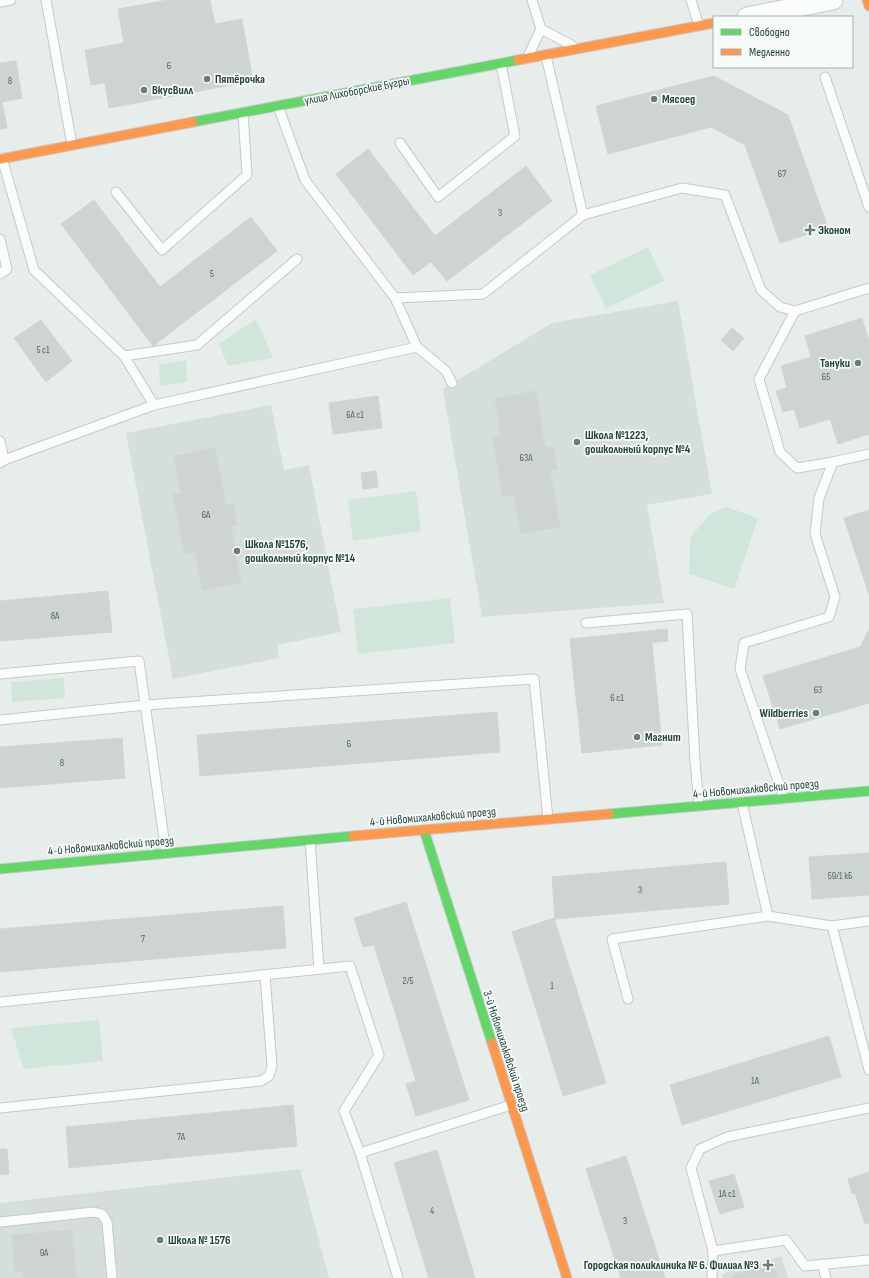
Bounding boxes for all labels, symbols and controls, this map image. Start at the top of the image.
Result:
legend [713,16,853,68]
text: Свободно [749,25,790,40]
text: Медленно [749,45,790,60]
house number: 6 [167,60,171,72]
place label: Пятёрочка [215,72,265,87]
street label: улица Лихоборские Бугры [303,73,411,109]
marker: Пятёрочка [202,74,212,84]
house number: 8 [8,75,12,87]
place label: ВкусВилл [152,83,193,98]
marker: ВкусВилл [139,85,149,95]
place label: Мясоед [662,92,695,107]
marker: Мясоед [649,94,659,104]
house number: 67 [778,168,786,180]
house number: 3 [498,207,502,219]
place label: Эконом [818,223,851,238]
marker: Эконом [805,225,815,235]
house number: 5 [210,268,214,280]
house number: 5 с1 [36,344,50,356]
place label: Тануки [820,356,850,371]
marker: Тануки [853,358,863,368]
house number: 65 [822,371,830,383]
house number: 6А с1 [346,409,364,421]
place label: Школа №1223, дошкольный корпус №4 [585,428,691,457]
marker: Школа №1223, дошкольный корпус №4 [572,437,582,447]
house number: 63А [520,452,533,464]
house number: 6А [202,509,211,521]
place label: Школа №1576, дошкольный корпус №14 [245,537,356,566]
marker: Школа №1576, дошкольный корпус №14 [232,546,242,556]
house number: 8А [51,610,60,622]
house number: 63 [814,684,822,696]
house number: 6 с1 [610,692,624,704]
place label: Wildberries [760,706,808,721]
marker: Wildberries [811,708,821,718]
place label: Магнит [645,730,681,745]
marker: Магнит [632,732,642,742]
house number: 6 [347,738,351,750]
house number: 8 [60,757,64,769]
street label: 4-й Новомихалковский проезд [692,776,820,802]
street label: 4-й Новомихалковский проезд [369,804,497,830]
street label: 4-й Новомихалковский проезд [47,833,175,859]
house number: 59/1 кБ [828,870,853,882]
house number: 3 [638,884,642,896]
house number: 7 [141,933,145,945]
house number: 2/5 [402,975,414,987]
house number: 1 [550,980,554,992]
street label: 3-й Новомихалковский проезд [479,989,533,1113]
house number: 1А [751,1075,760,1087]
house number: 7А [177,1131,186,1143]
house number: 1А с1 [718,1188,736,1200]
house number: 4 [430,1205,434,1217]
house number: 3 [623,1215,627,1227]
place label: Школа № 1576 [168,1233,231,1248]
marker: Школа № 1576 [155,1235,165,1245]
house number: 9А [40,1247,49,1259]
place label: Городская поликлиника № 6. Филиал №3 [584,1258,759,1273]
marker: Городская поликлиника № 6. Филиал №3 [762,1259,774,1271]

